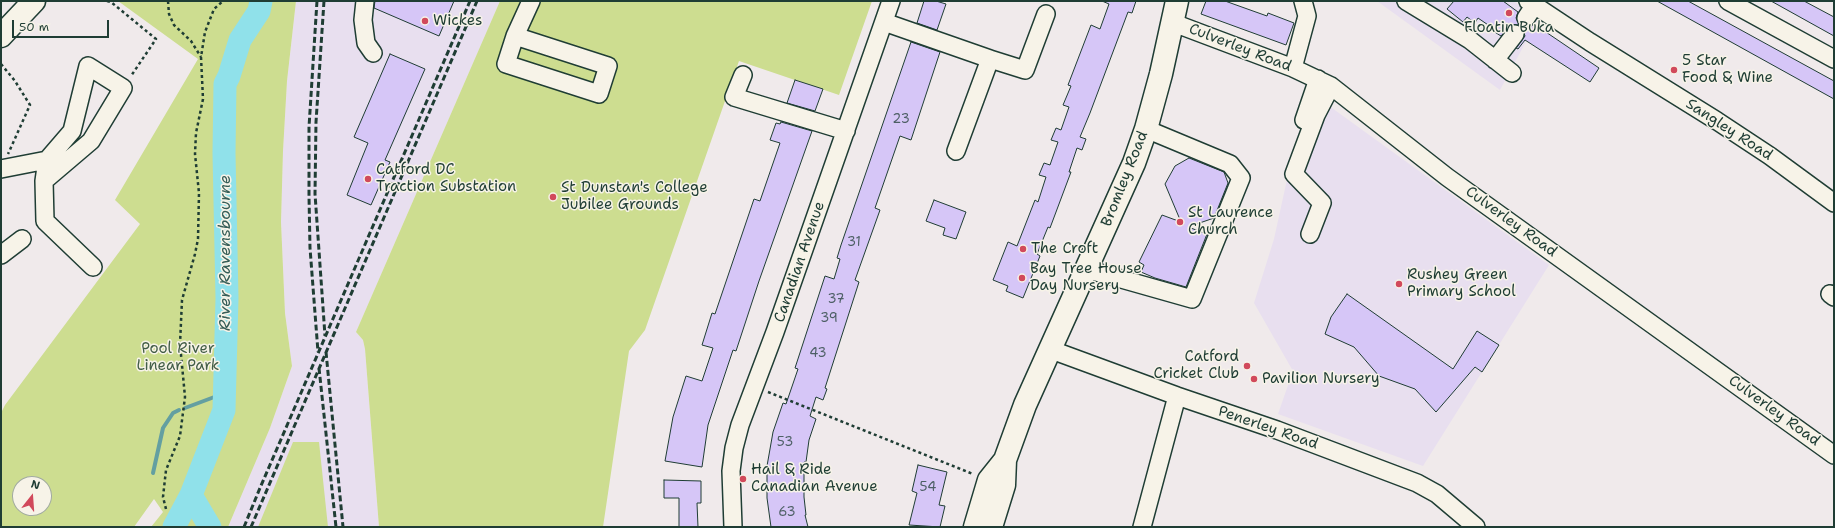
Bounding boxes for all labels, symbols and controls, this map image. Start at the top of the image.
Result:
marker: Floatin Buka [1504,8,1514,18]
scale bar [14,12,111,38]
place label: Wickes [433,12,482,30]
marker: Wickes [420,16,430,26]
text: 50 m [19,19,49,35]
place label: Floatin Buka [1464,19,1554,37]
street label: Culverley Road [1186,20,1294,76]
place label: 5 Star Food & Wine [1682,52,1773,87]
marker: 5 Star Food & Wine [1669,65,1679,75]
street label: Sangley Road [1682,95,1776,165]
house number: 23 [892,112,910,128]
street label: Bromley Road [1098,129,1152,229]
place label: Catford DC Traction Substation [376,161,516,196]
marker: Catford DC Traction Substation [363,174,373,184]
water label: River Ravensbourne [216,175,236,331]
place label: St Dunstan's College Jubilee Grounds [561,179,708,214]
street label: Culverley Road [1462,183,1560,261]
marker: St Dunstan's College Jubilee Grounds [548,192,558,202]
street label: Canadian Avenue [771,199,829,325]
place label: St Laurence Church [1188,204,1273,239]
marker: St Laurence Church [1175,217,1185,227]
house number: 31 [847,235,861,251]
place label: The Croft [1031,240,1098,258]
marker: The Croft [1018,244,1028,254]
place label: Bay Tree House Day Nursery [1030,260,1142,295]
place label: Rushey Green Primary School [1407,266,1516,301]
marker: Bay Tree House Day Nursery [1017,273,1027,283]
marker: Rushey Green Primary School [1394,279,1404,289]
house number: 37 [827,292,845,308]
house number: 39 [820,311,838,327]
park label: Pool River Linear Park [137,340,219,375]
house number: 43 [809,346,827,362]
place label: Catford Cricket Club [1154,348,1239,383]
marker: Catford Cricket Club [1242,361,1252,371]
place label: Pavilion Nursery [1262,370,1380,388]
street label: Culverley Road [1725,372,1823,450]
marker: Pavilion Nursery [1249,374,1259,384]
street label: Penerley Road [1216,402,1320,454]
house number: 53 [777,435,793,451]
place label: Hail & Ride Canadian Avenue [751,461,878,496]
marker: Hail & Ride Canadian Avenue [738,474,748,484]
north arrow [12,476,52,516]
text: N [29,477,42,493]
house number: 54 [920,480,936,496]
house number: 63 [778,505,796,521]

